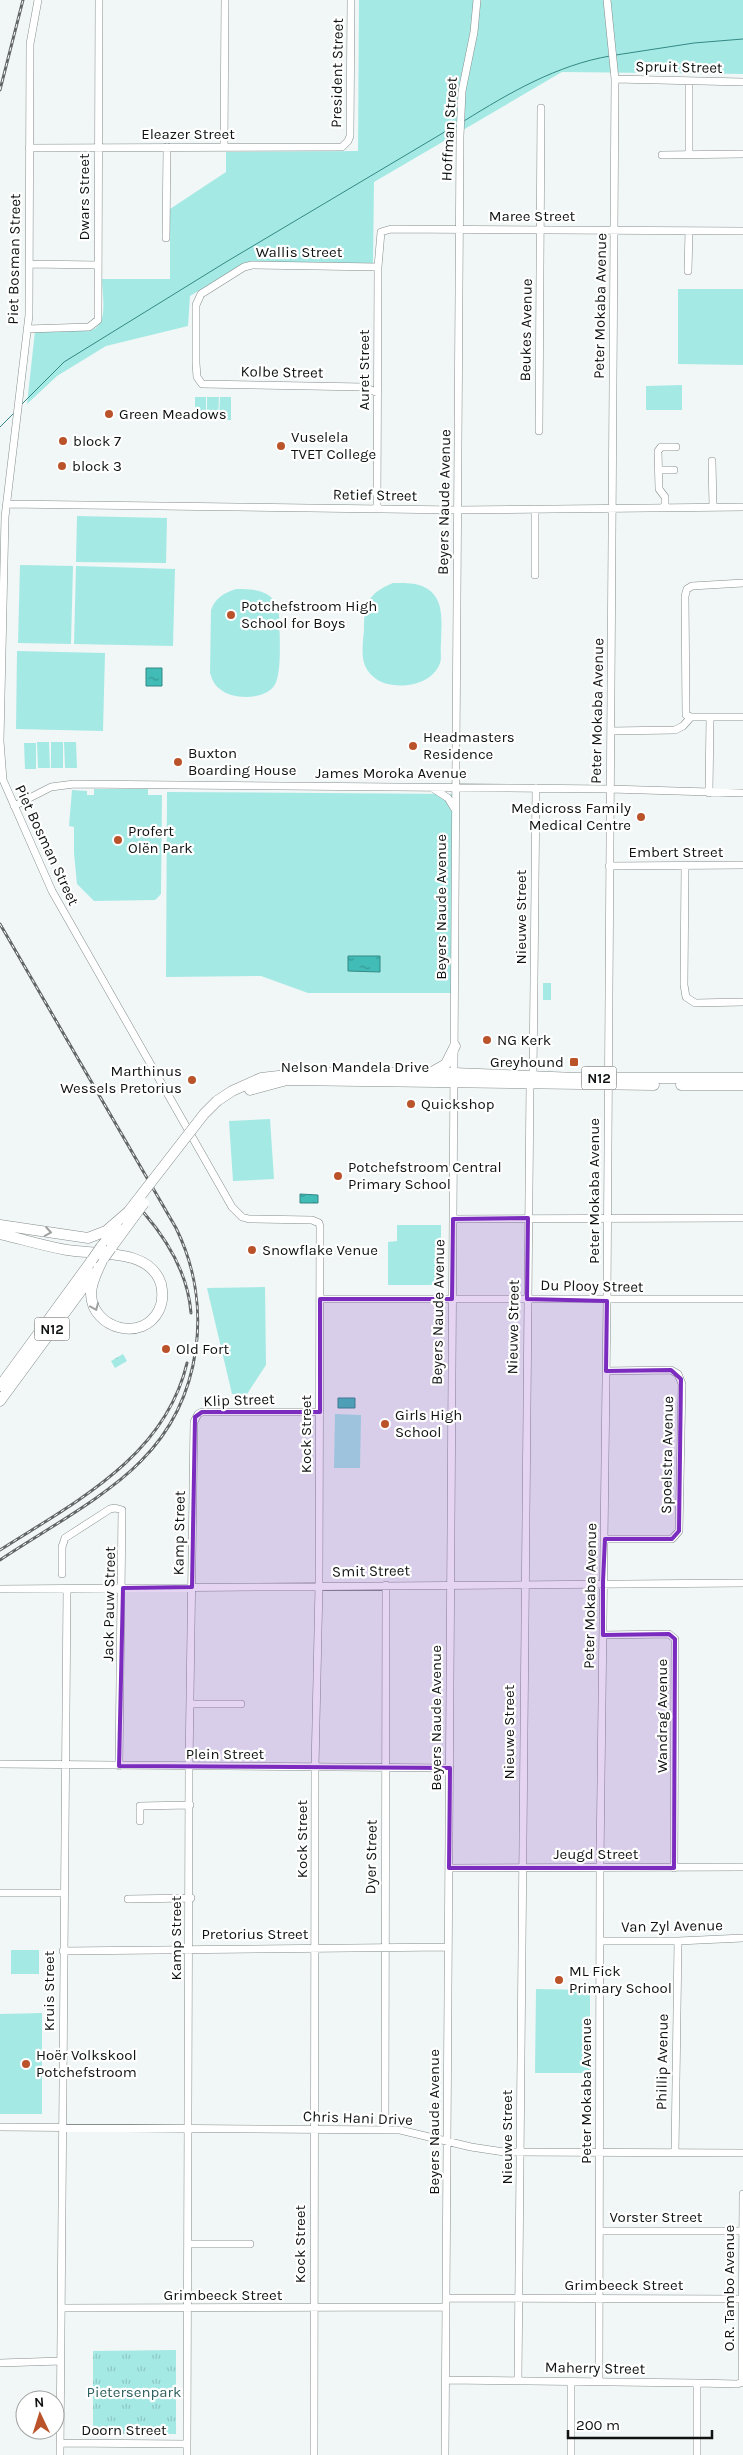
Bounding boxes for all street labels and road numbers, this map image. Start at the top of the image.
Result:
street label: President Street [327,18,347,128]
street label: Spruit Street [635,57,723,77]
street label: Hoffman Street [437,76,461,182]
street label: Eleazer Street [141,125,235,143]
street label: Dwars Street [75,153,93,241]
street label: Piet Bosman Street [4,193,24,325]
street label: Maree Street [489,207,576,225]
street label: Peter Mokaba Avenue [590,233,610,379]
street label: Wallis Street [256,243,343,261]
street label: Beukes Avenue [516,278,536,382]
street label: Auret Street [355,329,373,411]
street label: Kolbe Street [240,362,324,382]
street label: Beyers Naude Avenue [434,429,454,575]
street label: Retief Street [333,485,418,505]
street label: Peter Mokaba Avenue [587,638,607,784]
street label: James Moroka Avenue [315,764,467,782]
street label: Piet Bosman Street [11,782,83,909]
street label: Beyers Naude Avenue [432,834,450,980]
street label: Embert Street [629,843,724,861]
street label: Nieuwe Street [512,869,530,964]
street label: Nelson Mandela Drive [281,1058,429,1076]
road number: N12 [582,1066,616,1090]
street label: Peter Mokaba Avenue [585,1118,603,1264]
street label: Beyers Naude Avenue [428,1239,448,1385]
street label: Du Plooy Street [540,1276,644,1296]
street label: Nieuwe Street [503,1279,523,1375]
road number: N12 [34,1318,70,1340]
street label: Klip Street [203,1390,275,1410]
street label: Kock Street [297,1395,315,1473]
street label: Spoelstra Avenue [657,1396,677,1514]
street label: Kamp Street [169,1490,189,1576]
street label: Peter Mokaba Avenue [580,1523,600,1669]
street label: Jack Pauw Street [99,1546,119,1662]
street label: Smit Street [332,1561,410,1581]
street label: Beyers Naude Avenue [427,1645,445,1791]
street label: Wandrag Avenue [653,1659,671,1773]
street label: Nieuwe Street [500,1684,518,1779]
street label: Plein Street [186,1745,265,1763]
street label: Kock Street [293,1800,311,1878]
street label: Dyer Street [361,1819,381,1895]
street label: Jeugd Street [554,1845,639,1863]
street label: Kamp Street [167,1895,185,1980]
street label: Van Zyl Avenue [621,1916,723,1936]
street label: Pretorius Street [202,1925,309,1943]
street label: Kruis Street [40,1950,58,2031]
street label: Phillip Avenue [652,2014,672,2110]
street label: Peter Mokaba Avenue [577,2018,595,2164]
street label: Beyers Naude Avenue [425,2049,443,2195]
street label: Nieuwe Street [498,2089,516,2184]
street label: Chris Hani Drive [303,2107,413,2129]
street label: Kock Street [291,2205,309,2283]
street label: Vorster Street [610,2208,703,2226]
street label: O.R. Tambo Avenue [720,2225,738,2351]
street label: Grimbeeck Street [565,2276,684,2294]
street label: Grimbeeck Street [164,2286,283,2304]
street label: Maherry Street [545,2358,646,2378]
street label: Doorn Street [81,2421,167,2439]

